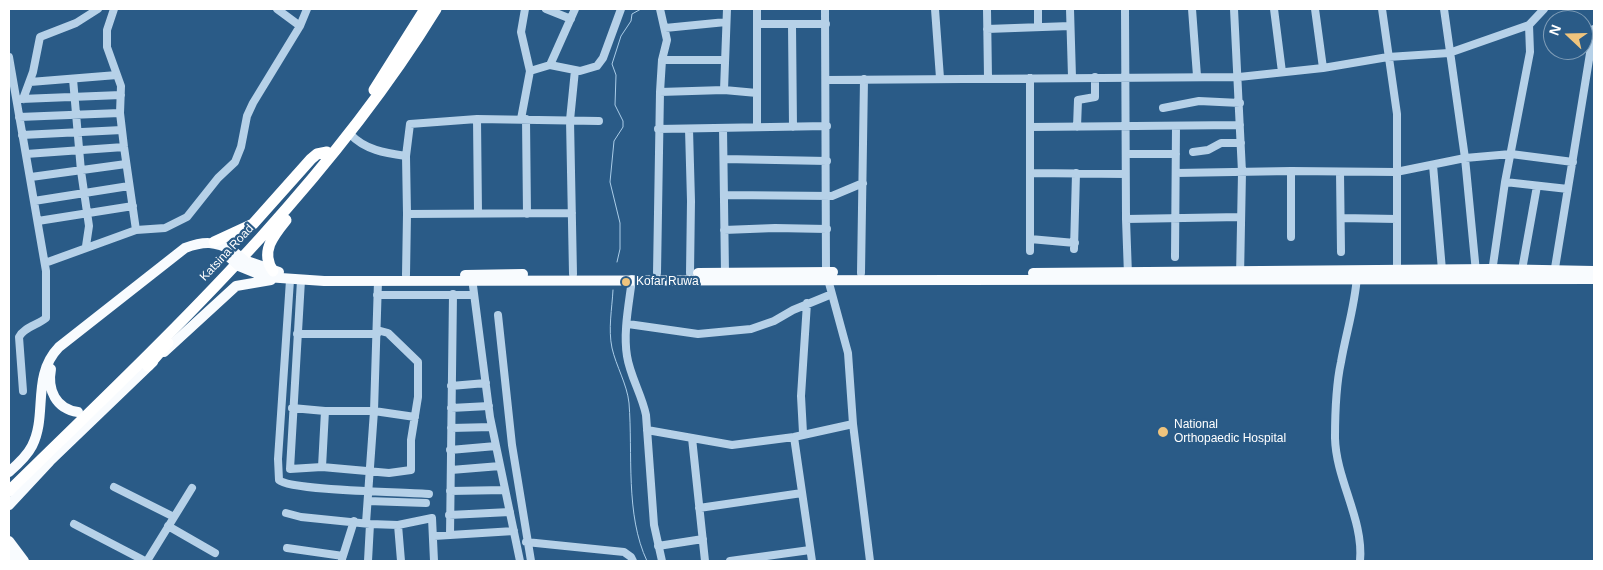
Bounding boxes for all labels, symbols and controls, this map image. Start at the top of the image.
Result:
north arrow [1543,10,1593,60]
text: N [1546,22,1564,38]
street label: Katsina Road [197,222,257,284]
place label: Kofar Ruwa [636,275,699,289]
marker: Kofar Ruwa [620,276,632,288]
place label: National Orthopaedic Hospital [1174,418,1286,446]
marker: National Orthopaedic Hospital [1156,425,1170,439]

